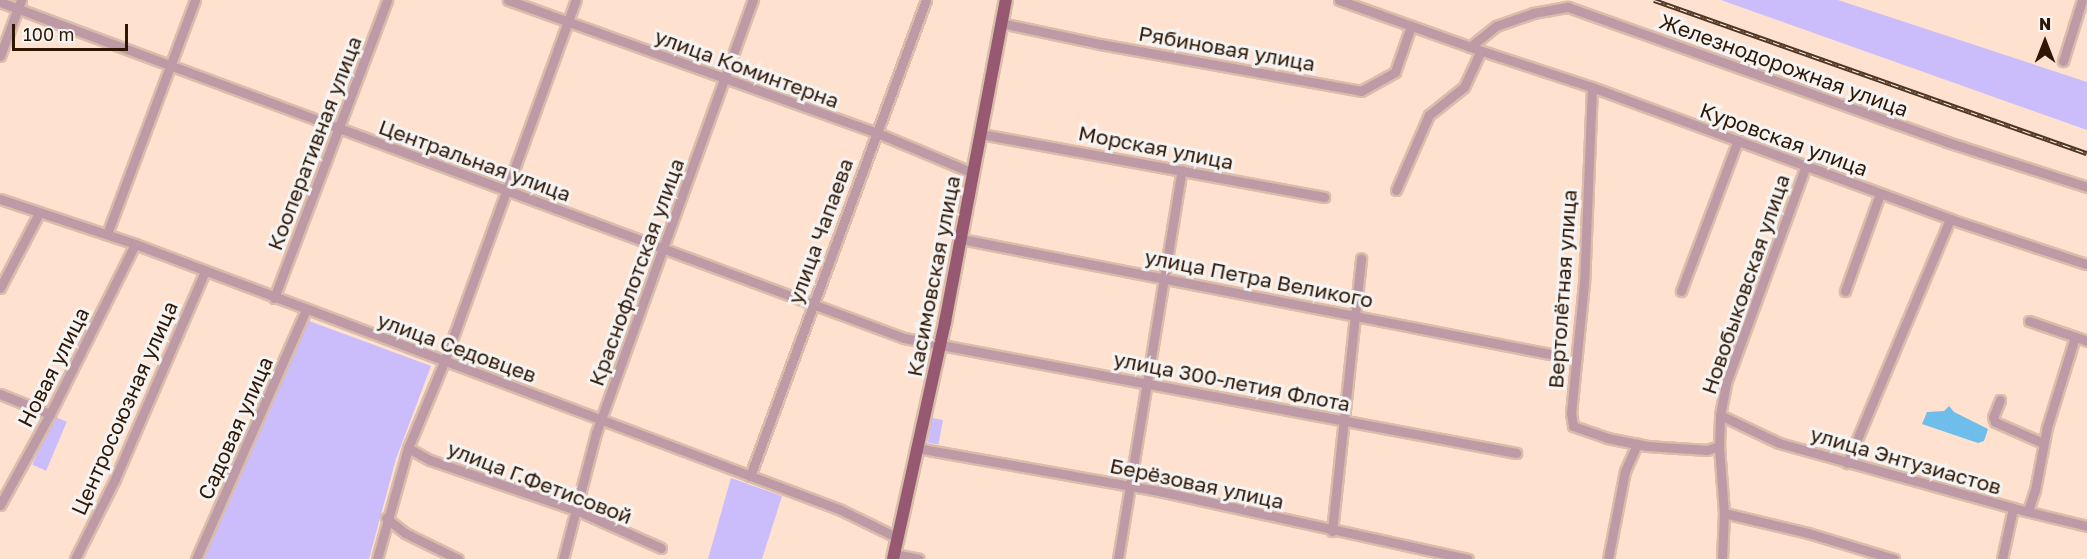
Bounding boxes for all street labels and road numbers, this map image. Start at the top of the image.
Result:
street label: Железнодорожная улица [1656,8,1912,122]
street label: Рябиновая улица [1137,20,1317,76]
street label: улица Коминтерна [651,23,843,113]
street label: Кооперативная улица [262,32,366,254]
street label: Куровская улица [1697,97,1871,181]
street label: Центральная улица [375,114,575,206]
street label: Морская улица [1076,120,1236,174]
street label: Краснофлотская улица [583,155,689,389]
street label: улица Чапаева [782,155,858,307]
street label: Новобыковская улица [1696,171,1794,397]
street label: Касимовская улица [901,173,965,379]
street label: Вертолётная улица [1542,189,1582,389]
street label: улица Петра Великого [1143,243,1375,313]
street label: Центросоюзная улица [65,297,183,519]
street label: Новая улица [12,303,94,431]
street label: улица Седовцев [374,307,540,387]
street label: улица 300-летия Флота [1111,346,1353,416]
street label: Садовая улица [192,353,278,503]
street label: улица Энтузиастов [1808,421,2004,499]
street label: улица Г.Фетисовой [444,435,636,529]
street label: Берёзовая улица [1108,452,1286,514]

